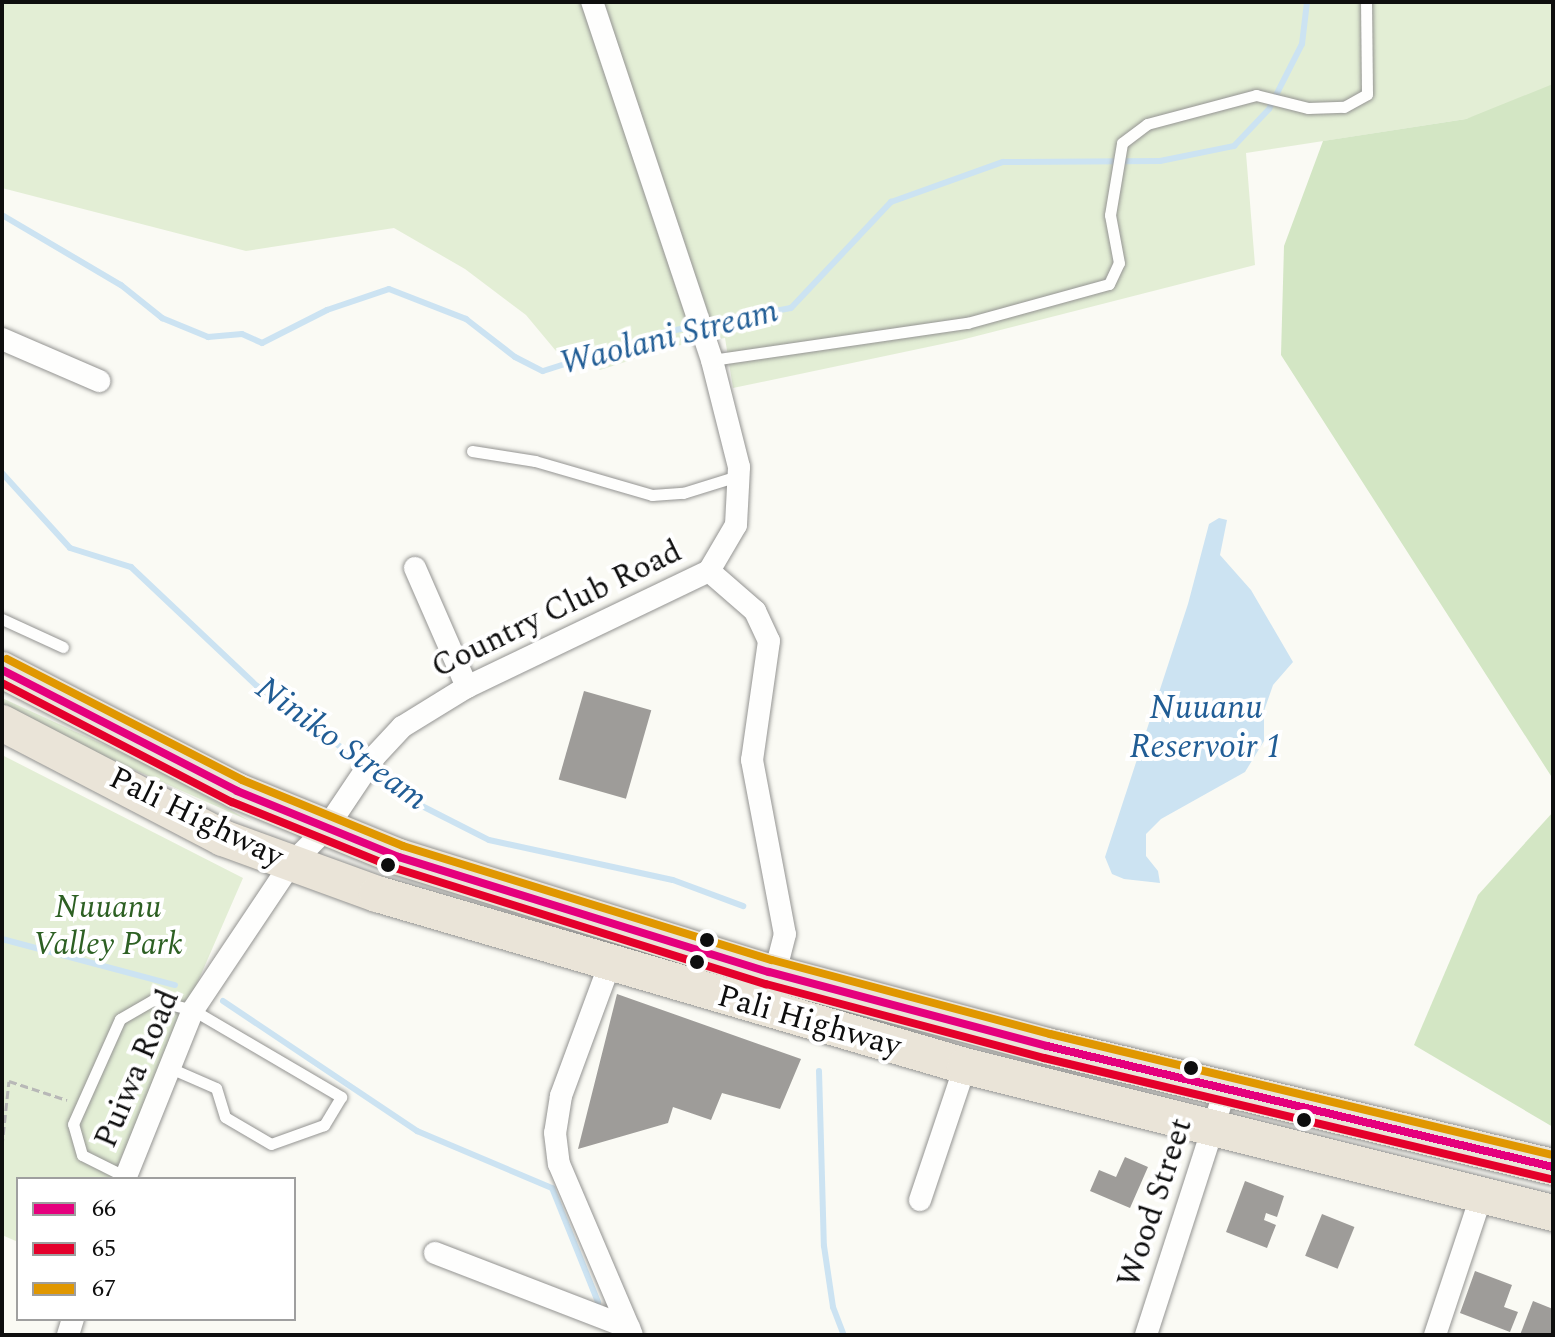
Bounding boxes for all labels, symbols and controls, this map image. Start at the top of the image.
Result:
water label: Waolani Stream [555,291,783,385]
street label: Country Club Road [426,533,688,687]
water label: Niniko Stream [247,668,435,820]
water label: Nuuanu Reservoir 1 [1129,688,1283,768]
street label: Pali Highway [103,759,289,877]
unlabelled marker [380,857,396,873]
park label: Nuuanu Valley Park [33,890,183,965]
unlabelled marker [699,932,715,948]
unlabelled marker [689,954,705,970]
street label: Pali Highway [713,977,905,1067]
street label: Puiwa Road [87,984,189,1154]
unlabelled marker [1183,1060,1199,1076]
unlabelled marker [1296,1112,1312,1128]
street label: Wood Street [1111,1114,1201,1292]
legend [16,1177,296,1321]
text: 66 [92,1191,116,1227]
text: 65 [92,1231,116,1267]
text: 67 [92,1271,116,1307]

